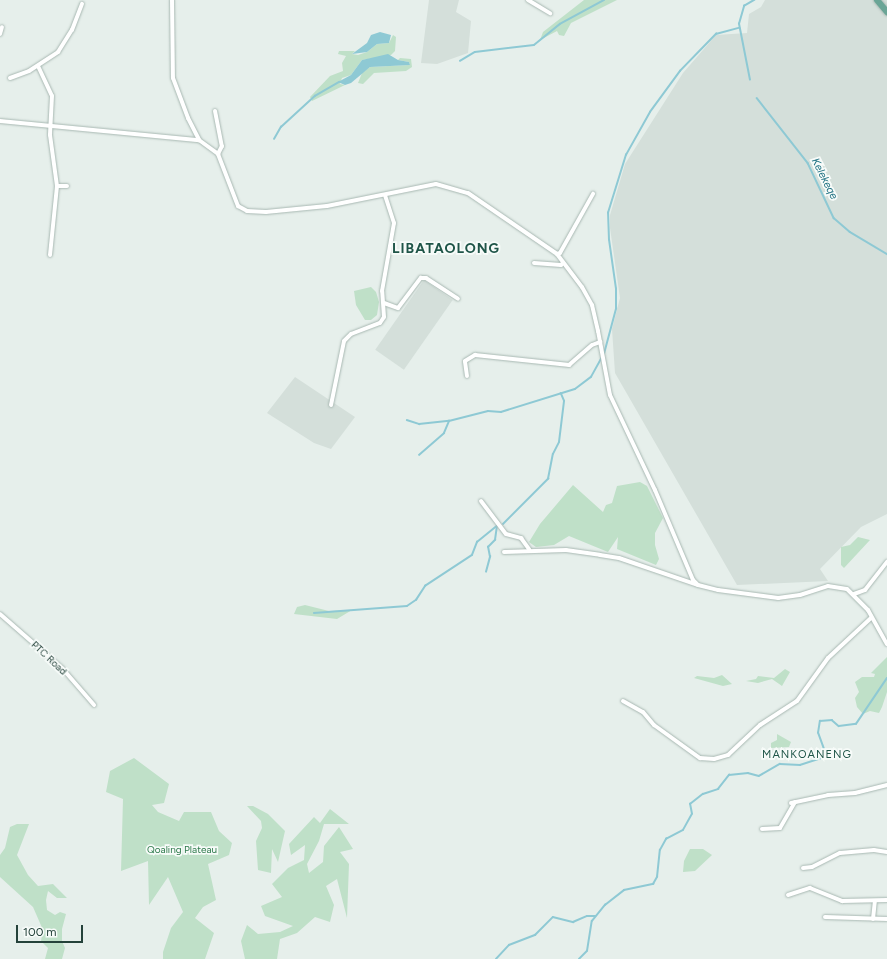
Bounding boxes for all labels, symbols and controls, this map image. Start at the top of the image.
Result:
water label: Kelekeqe [808,156,840,202]
district label: LIBATAOLONG [392,241,500,257]
street label: PTC Road [29,639,69,677]
district label: MANKOANENG [762,748,852,762]
park label: Qoaling Plateau [147,844,217,856]
scale bar [18,917,85,943]
text: 100 m [23,925,57,939]

